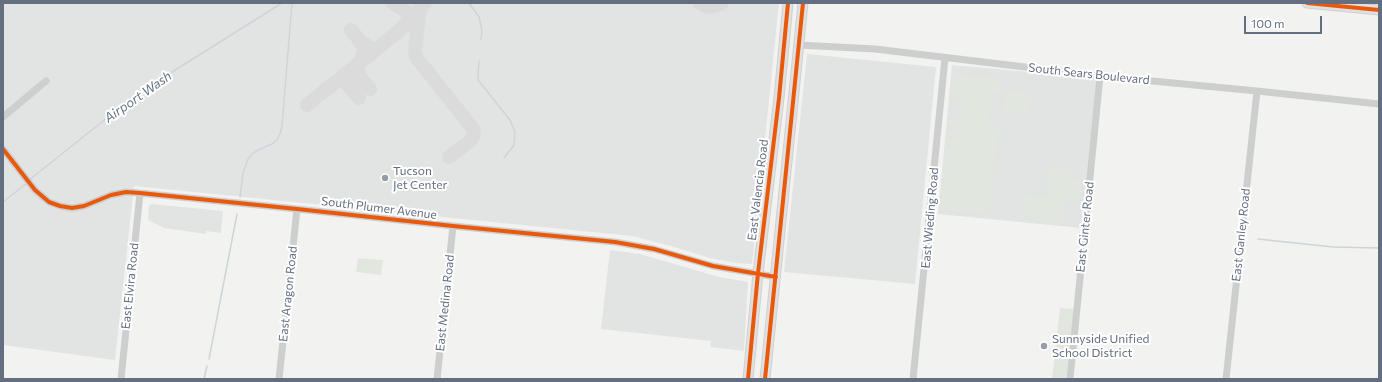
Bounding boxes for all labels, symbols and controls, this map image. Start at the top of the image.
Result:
scale bar [1246,8,1324,34]
text: 100 m [1251,16,1285,30]
street label: South Sears Boulevard [1028,60,1150,88]
water label: Airport Wash [101,68,175,126]
street label: East Valencia Road [745,139,771,241]
place label: Tucson Jet Center [393,164,447,192]
street label: East Wieding Road [918,167,942,269]
marker: Tucson Jet Center [380,173,390,183]
street label: East Ginter Road [1073,181,1097,273]
street label: East Ganley Road [1229,188,1253,282]
street label: South Plumer Avenue [320,194,438,222]
street label: East Elvira Road [118,242,142,330]
street label: East Aragon Road [276,245,300,343]
street label: East Medina Road [433,254,457,352]
place label: Sunnyside Unified School District [1052,332,1149,360]
marker: Sunnyside Unified School District [1039,341,1049,351]

